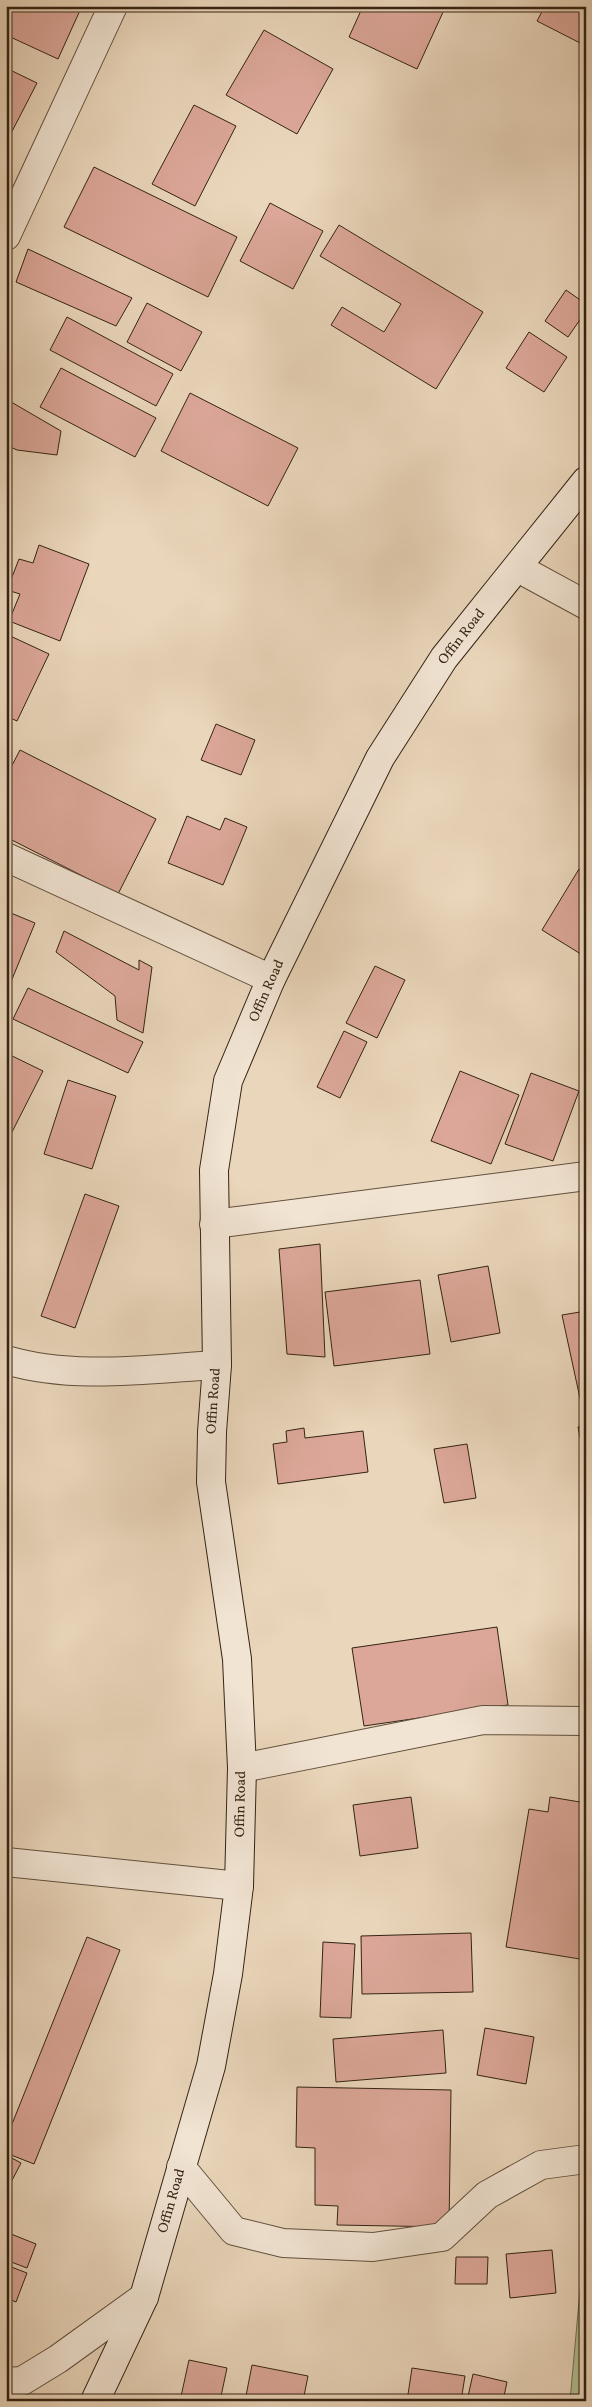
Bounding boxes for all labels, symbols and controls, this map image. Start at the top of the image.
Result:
street label: Offin Road [434,605,490,669]
street label: Offin Road [245,957,289,1025]
street label: Offin Road [202,1367,226,1435]
street label: Offin Road [231,1771,251,1837]
street label: Offin Road [154,2166,190,2235]

